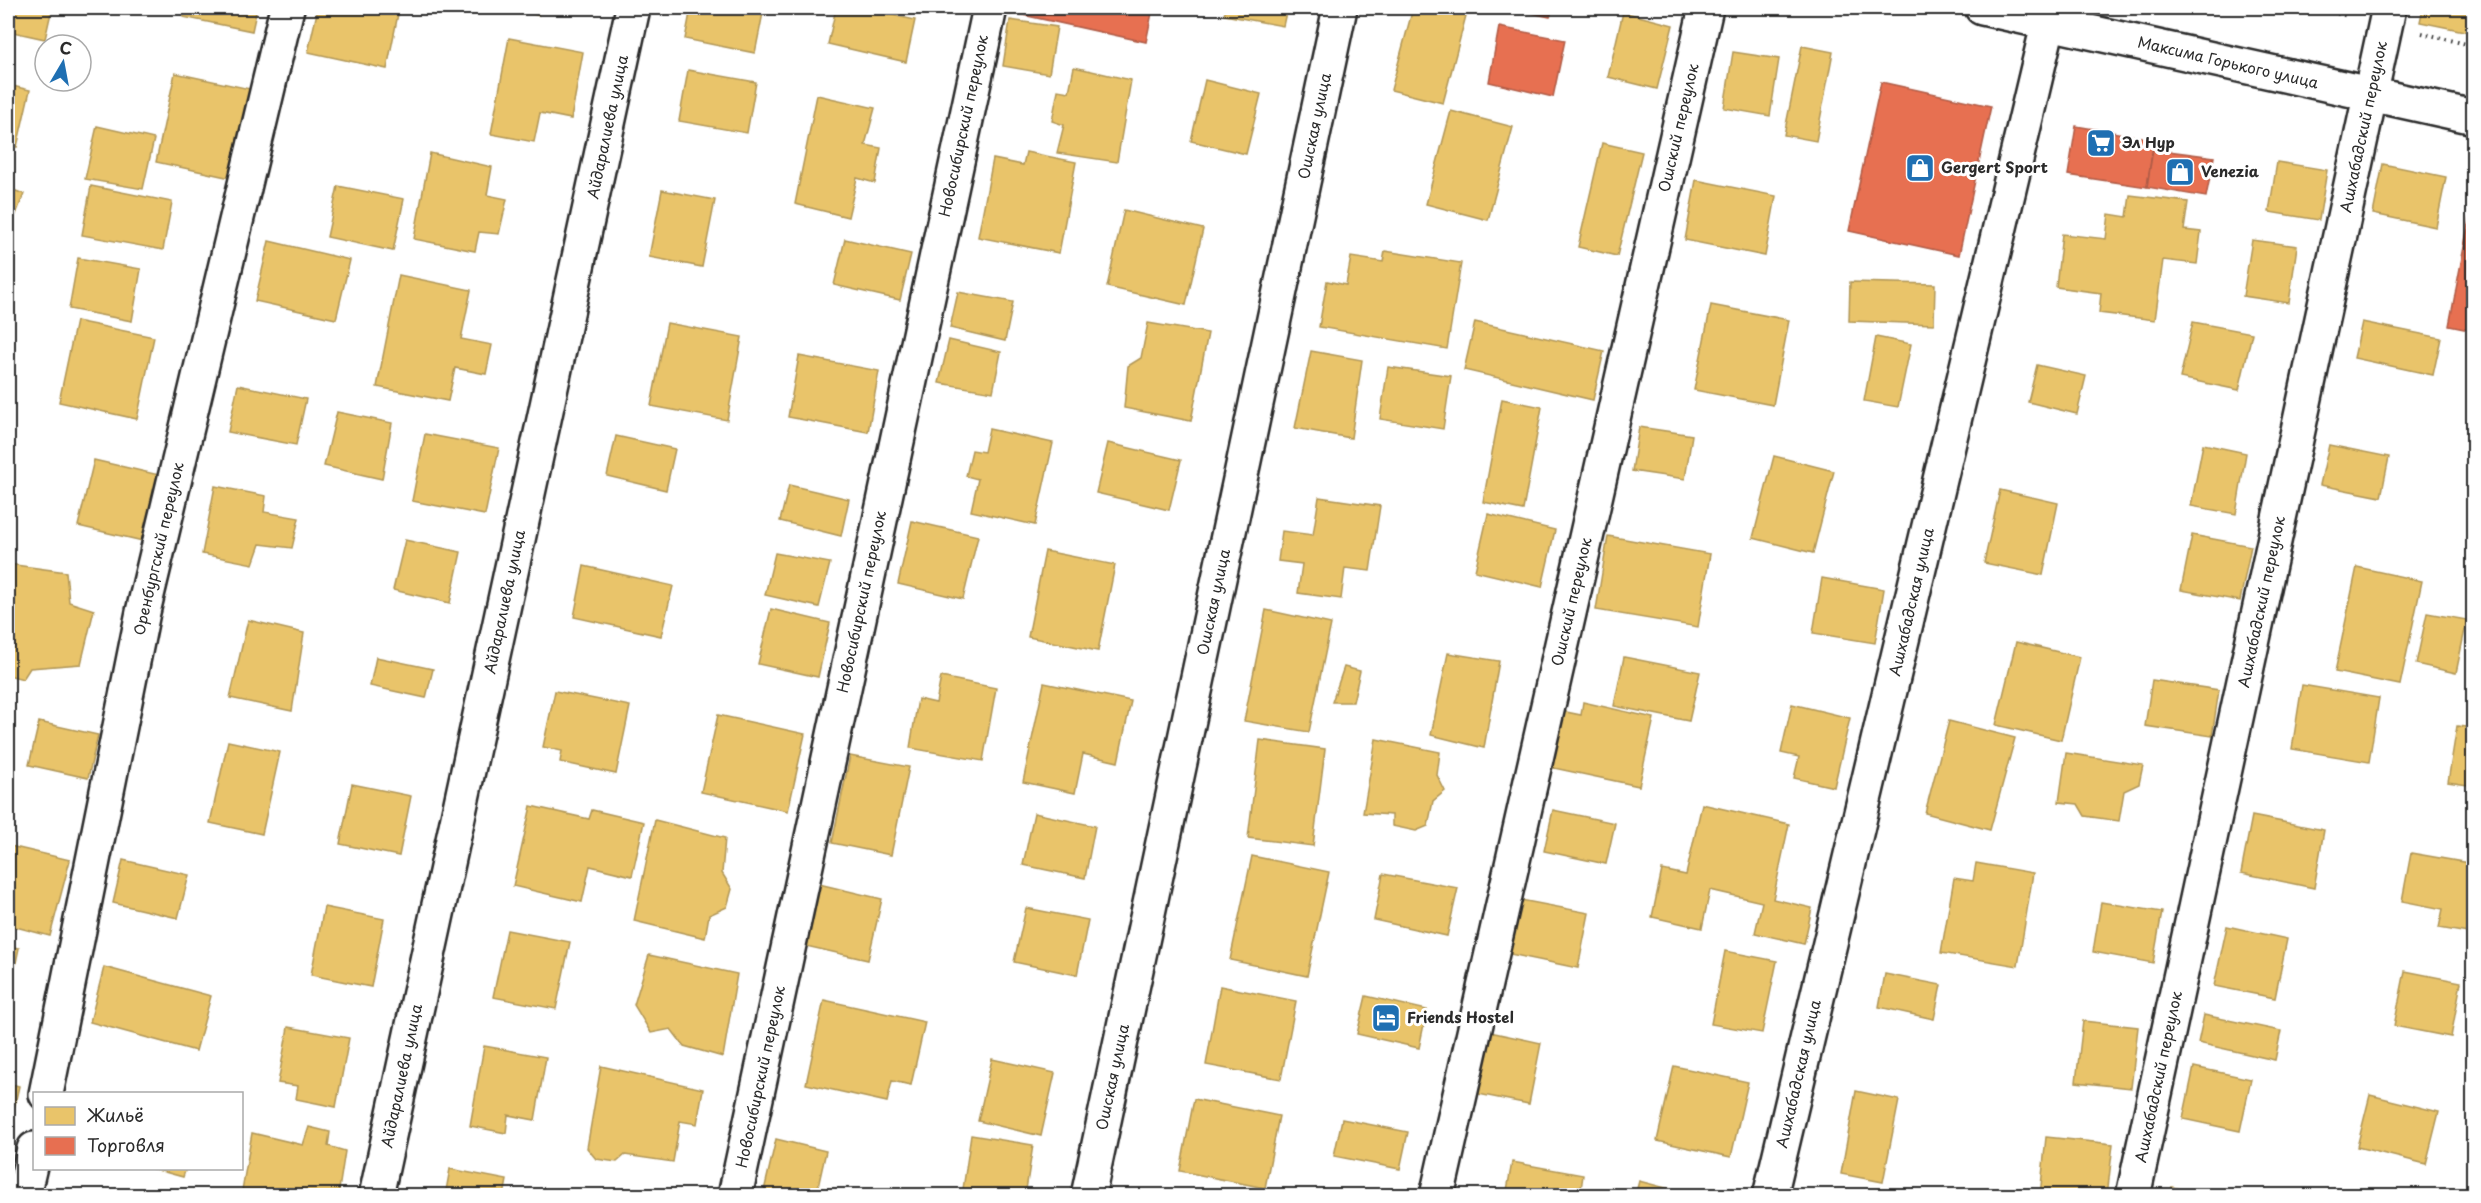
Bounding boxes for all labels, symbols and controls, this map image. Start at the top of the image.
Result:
street label: Максима Горького улица [2136,30,2322,94]
street label: Новосибирский переулок [932,32,993,219]
north arrow [33,33,93,93]
text: С [58,34,74,60]
street label: Ашхабадский переулок [2333,39,2392,215]
street label: Айдаралиева улица [580,52,633,201]
street label: Ошский переулок [1652,61,1704,194]
street label: Ошская улица [1291,70,1336,181]
supermarket icon: Эл Нур [2085,127,2117,159]
place label: Эл Нур [2122,130,2175,153]
shop icon: Gergert Sport [1904,152,1936,184]
place label: Gergert Sport [1941,155,2048,178]
shop icon: Venezia [2164,156,2196,188]
place label: Venezia [2201,159,2260,182]
street label: Оренбургский переулок [126,460,189,638]
street label: Новосибирский переулок [830,508,891,695]
street label: Ашхабадский переулок [2231,514,2290,690]
street label: Ашхабадская улица [1882,525,1939,678]
street label: Айдаралиева улица [477,527,530,676]
street label: Ошский переулок [1545,535,1597,668]
street label: Ошская улица [1190,546,1235,657]
street label: Новосибирский переулок [729,983,790,1170]
street label: Ашхабадский переулок [2128,989,2187,1165]
street label: Ашхабадская улица [1769,997,1826,1150]
street label: Айдаралиева улица [374,1001,427,1150]
hotel icon: Friends Hostel [1370,1002,1402,1034]
place label: Friends Hostel [1407,1005,1514,1028]
street label: Ошская улица [1089,1021,1134,1132]
legend [33,1092,243,1170]
text: Жильё [86,1101,144,1128]
text: Торговля [87,1131,165,1158]

